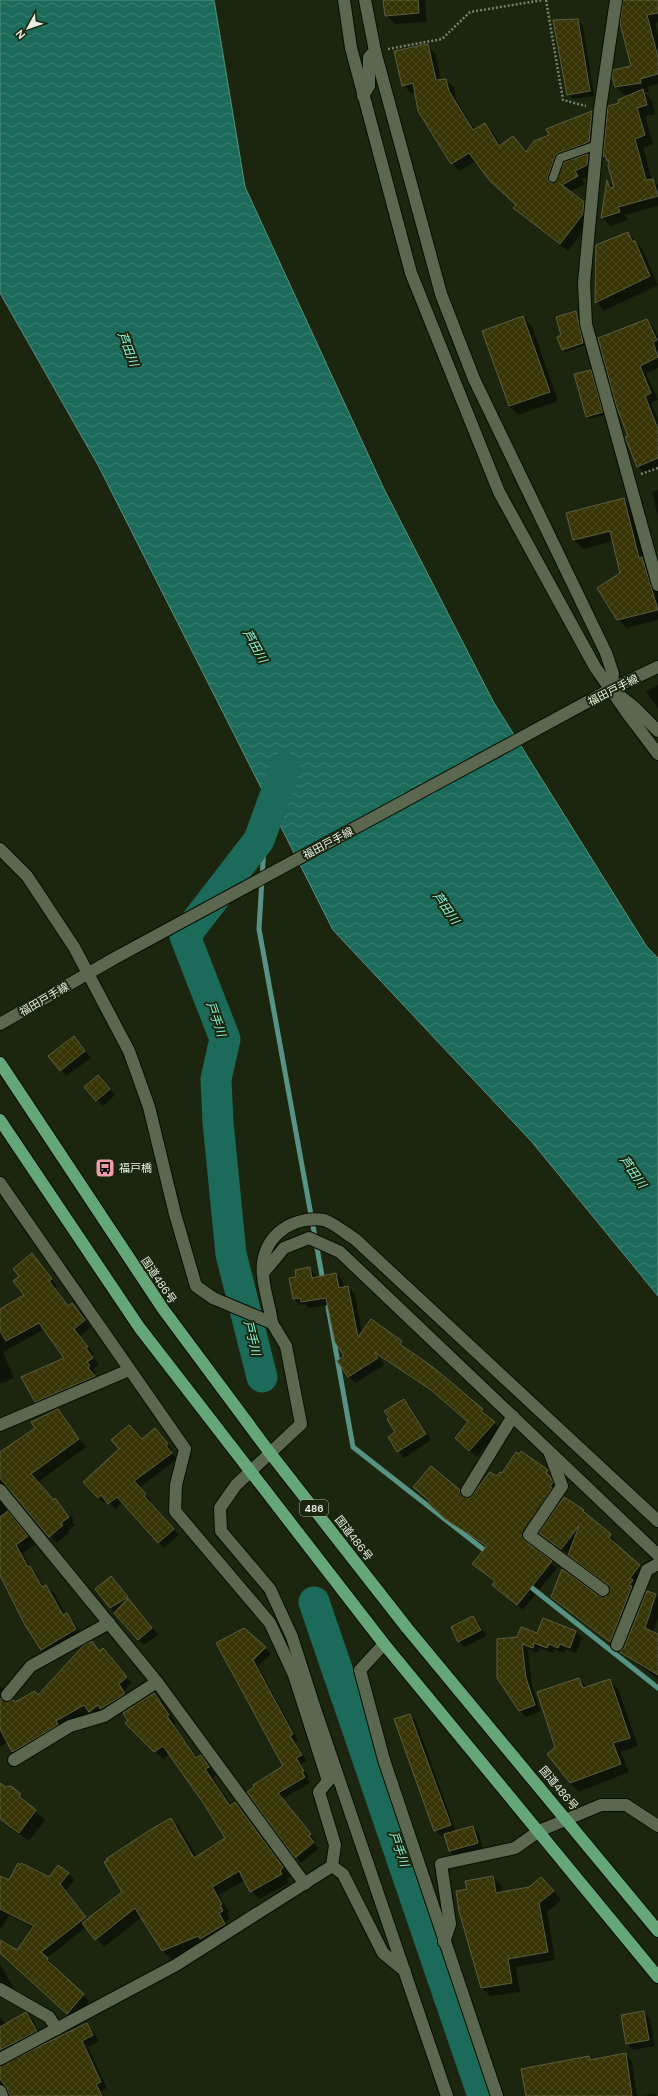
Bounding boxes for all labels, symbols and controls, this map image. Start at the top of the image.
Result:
north arrow [8,8,48,48]
text: N [12,27,28,42]
water label: 芦田川 [114,329,143,371]
water label: 芦田川 [239,626,272,667]
street label: 福田戸手線 [585,671,641,709]
street label: 福田戸手線 [300,824,356,862]
water label: 芦田川 [429,889,464,929]
street label: 福田戸手線 [17,979,71,1019]
water label: 戸手川 [203,999,230,1041]
water label: 芦田川 [616,1153,651,1193]
bus stop icon: 福戸橋 [94,1157,116,1179]
place label: 福戸橋 [119,1161,152,1175]
street label: 国道486号 [138,1254,180,1306]
water label: 戸手川 [240,1319,265,1359]
road number: 486 [300,1500,328,1516]
street label: 国道486号 [332,1513,376,1563]
street label: 国道486号 [537,1763,581,1813]
water label: 戸手川 [386,1829,413,1871]

